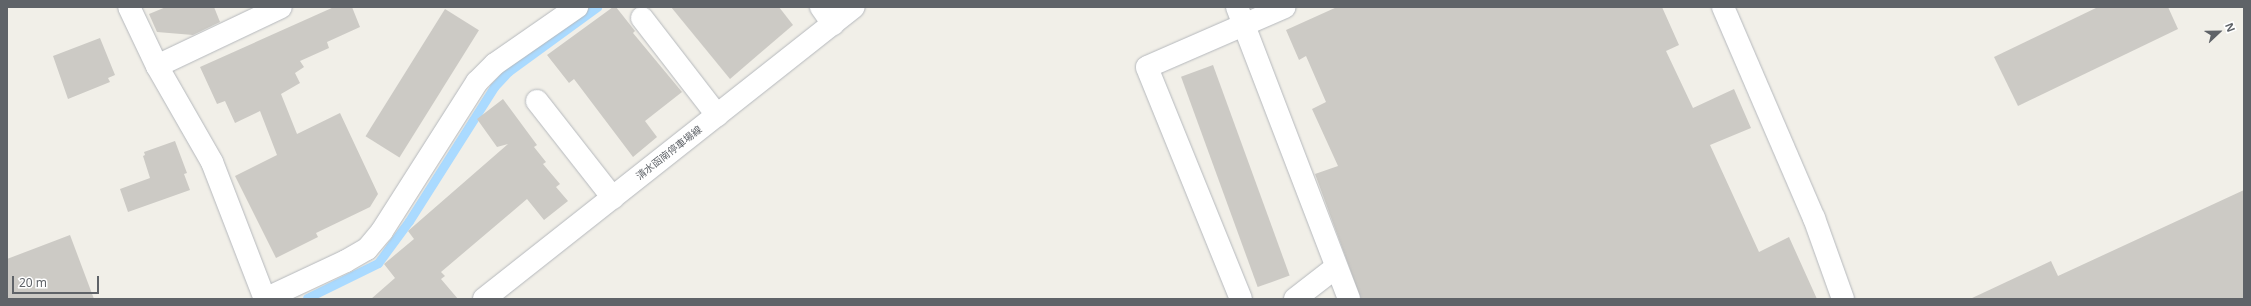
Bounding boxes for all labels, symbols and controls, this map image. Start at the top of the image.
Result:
north arrow [2199,12,2239,52]
text: N [2222,20,2239,34]
street label: 清水函南停車場線 [634,124,704,182]
scale bar [14,268,101,294]
text: 20 m [19,274,47,291]

